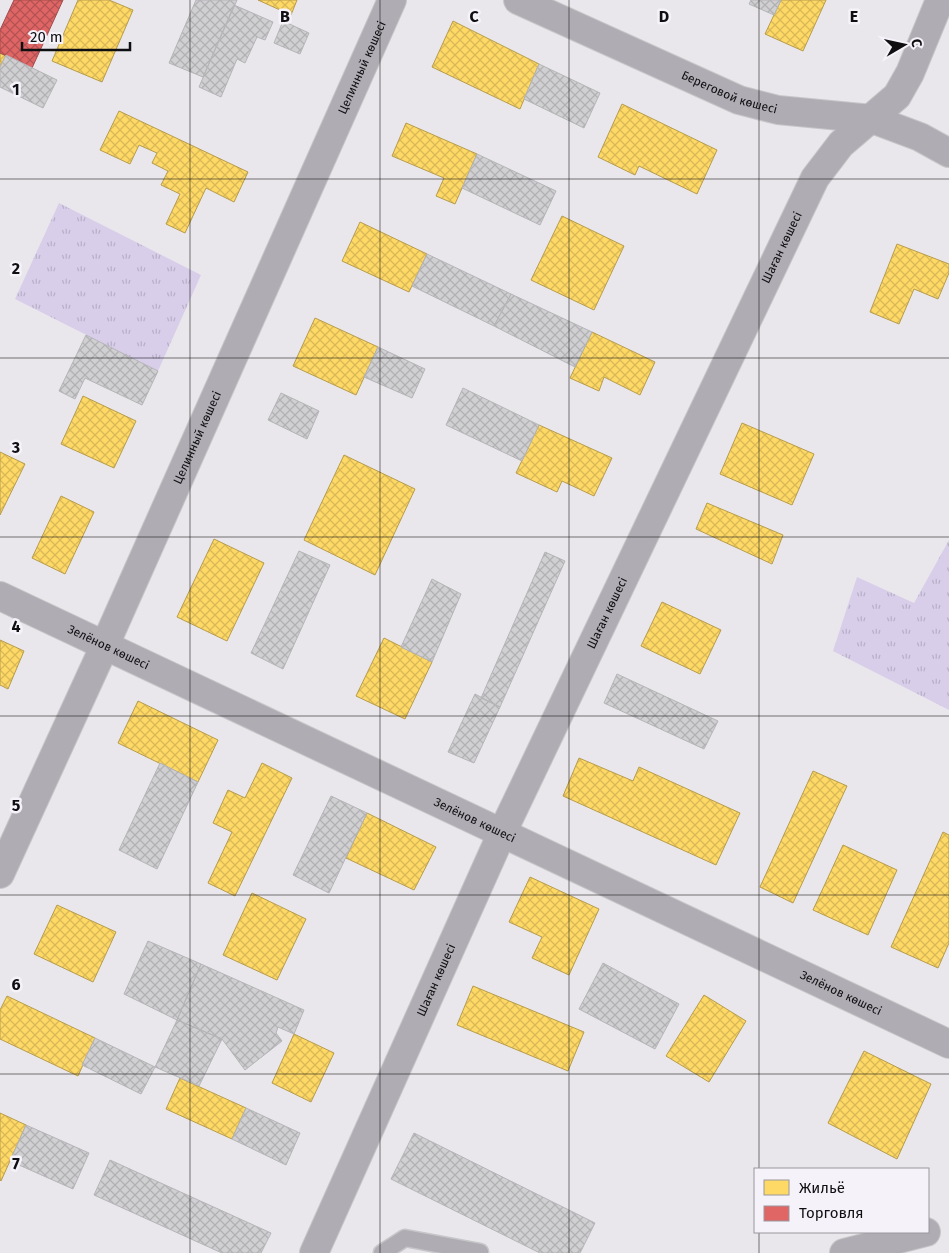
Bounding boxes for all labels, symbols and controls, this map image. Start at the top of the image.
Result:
text: B [280,7,290,26]
text: C [469,7,479,26]
text: D [659,7,669,26]
text: E [850,7,858,26]
street label: Целинный көшесі [335,19,389,116]
scale bar [22,20,130,52]
north arrow [879,20,929,70]
text: 20 m [30,28,63,46]
text: С [907,38,925,48]
street label: Береговой көшесі [679,68,779,117]
text: 1 [12,80,20,99]
street label: Шаған көшесі [759,209,805,286]
text: 2 [12,259,20,278]
street label: Целинный көшесі [171,389,224,486]
text: 3 [11,438,20,457]
street label: Шаған көшесі [584,575,630,651]
text: 4 [11,617,21,636]
street label: Зелёнов көшесі [65,622,152,672]
street label: Зелёнов көшесі [432,795,518,845]
text: 5 [12,796,21,815]
street label: Шаған көшесі [414,942,458,1018]
street label: Зелёнов көшесі [798,968,884,1018]
text: 6 [11,975,21,994]
text: 7 [12,1154,20,1173]
legend [754,1168,929,1233]
text: Жильё [799,1179,845,1197]
text: Торговля [799,1204,864,1222]

